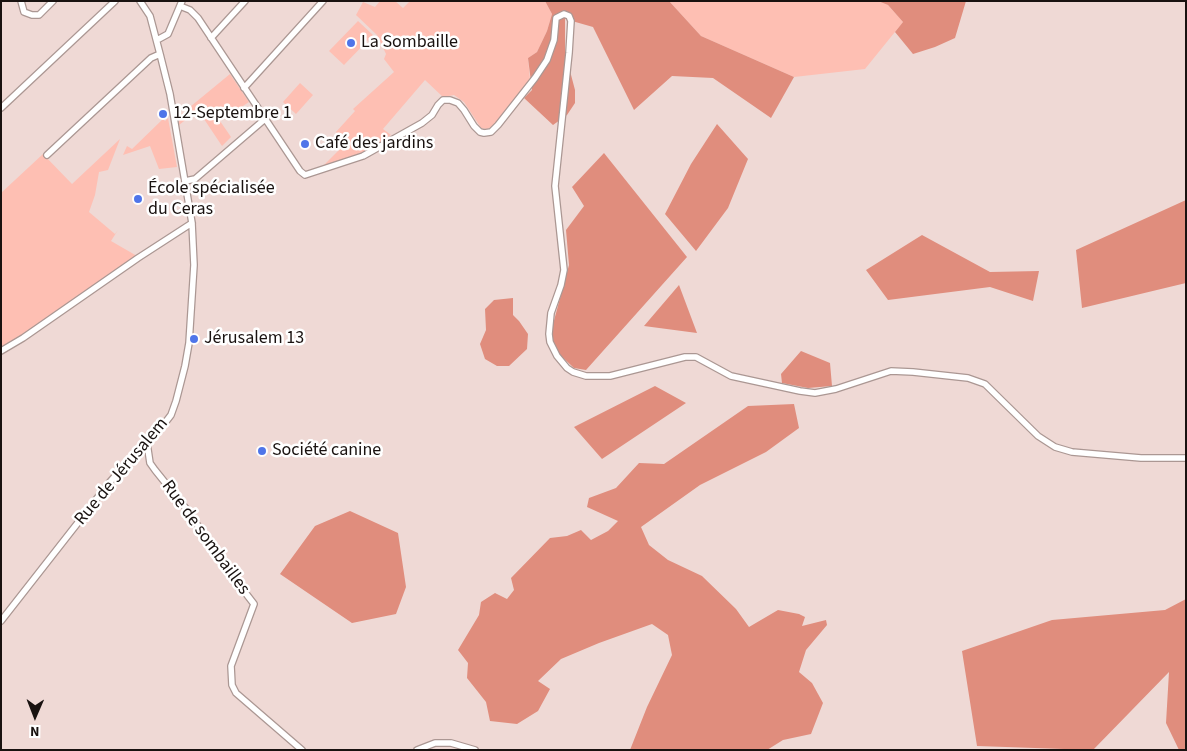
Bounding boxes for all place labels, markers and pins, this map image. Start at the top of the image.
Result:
place label: La Sombaille [361,32,458,54]
marker: La Sombaille [345,37,357,49]
place label: 12-Septembre 1 [173,103,292,125]
marker: 12-Septembre 1 [157,108,169,120]
place label: Café des jardins [315,133,433,155]
marker: Café des jardins [299,138,311,150]
place label: École spécialisée du Ceras [148,178,275,220]
marker: École spécialisée du Ceras [132,193,144,205]
place label: Jérusalem 13 [204,328,304,350]
marker: Jérusalem 13 [188,333,200,345]
place label: Société canine [272,440,381,462]
marker: Société canine [256,445,268,457]

